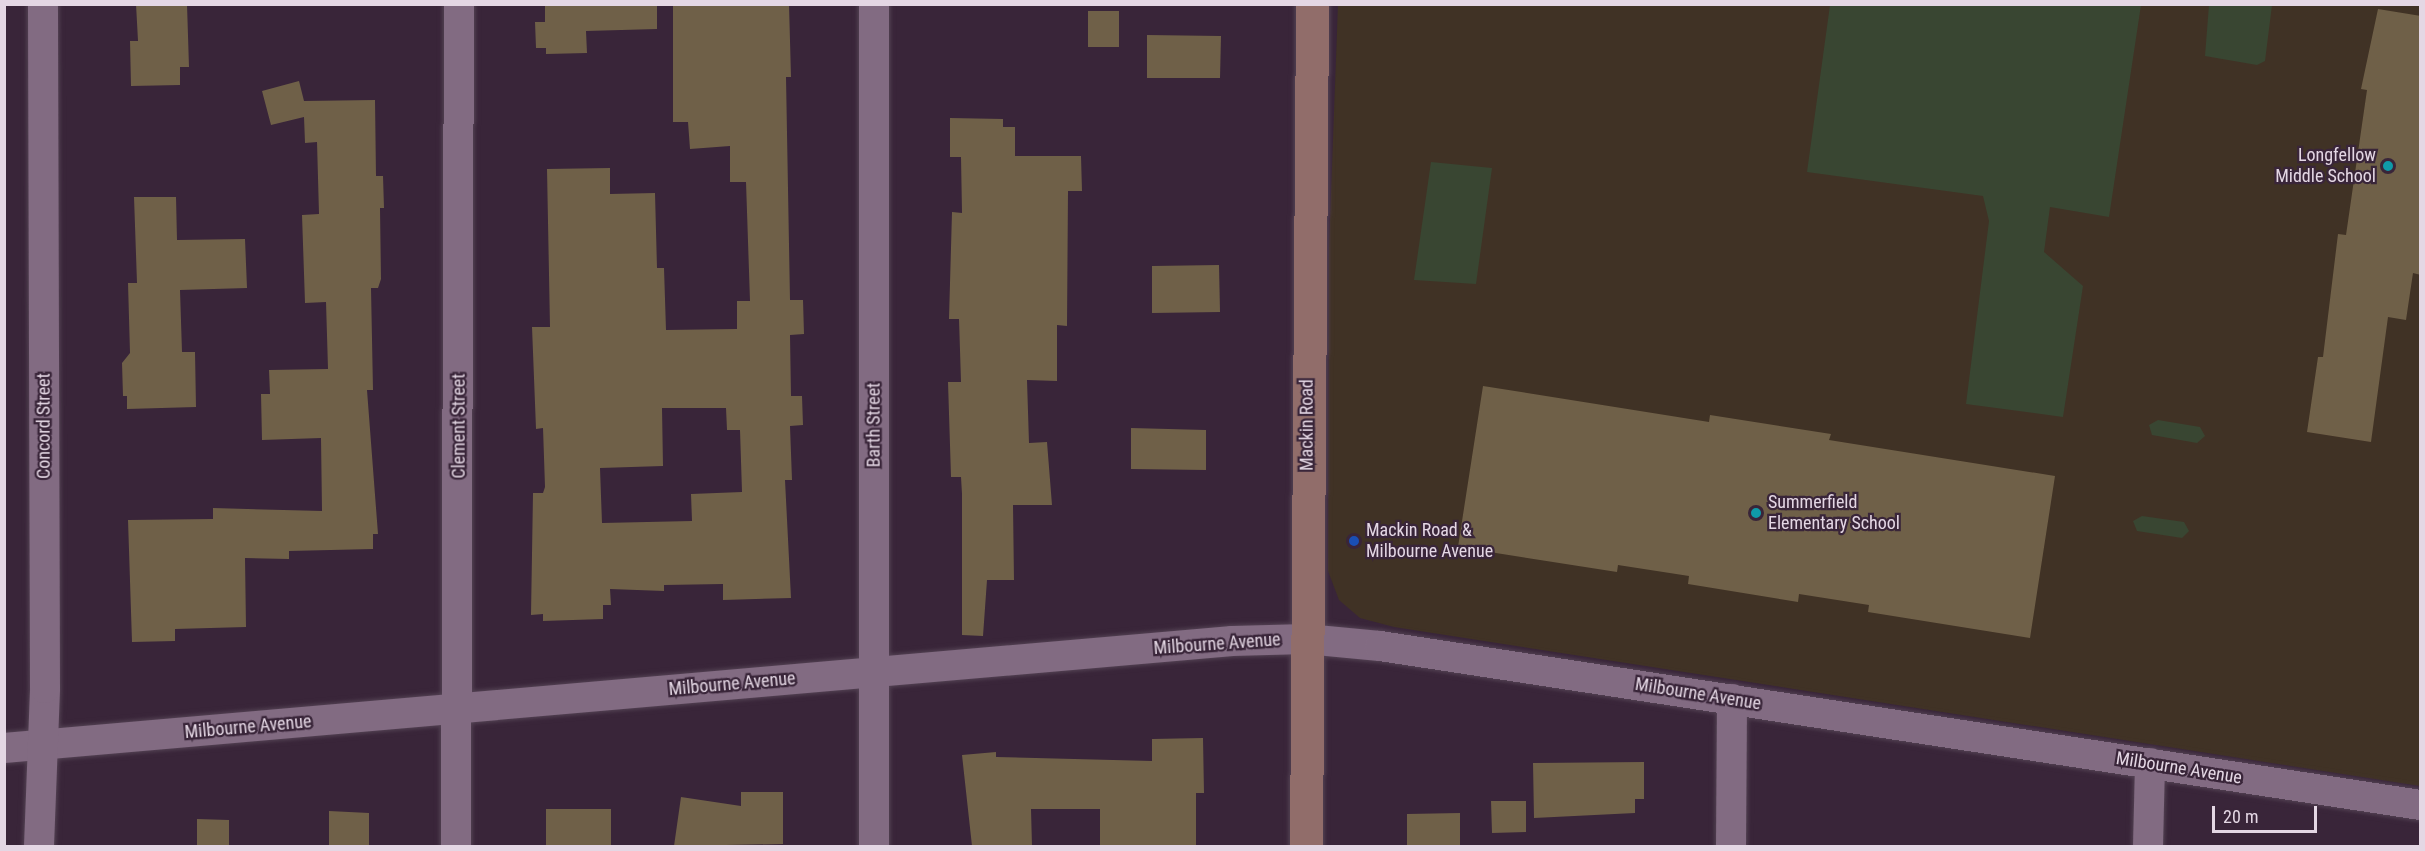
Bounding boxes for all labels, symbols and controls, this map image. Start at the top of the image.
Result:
place label: Longfellow Middle School [2275,145,2376,188]
marker: Longfellow Middle School [2381,159,2395,173]
street label: Concord Street [33,373,55,479]
street label: Clement Street [448,373,470,479]
street label: Mackin Road [1296,379,1318,471]
street label: Barth Street [863,383,885,467]
place label: Summerfield Elementary School [1768,492,1900,534]
marker: Summerfield Elementary School [1749,506,1763,520]
place label: Mackin Road & Milbourne Avenue [1366,520,1493,562]
marker: Mackin Road & Milbourne Avenue [1347,534,1361,548]
street label: Milbourne Avenue [1153,629,1281,659]
street label: Milbourne Avenue [668,668,796,700]
street label: Milbourne Avenue [1634,673,1762,715]
street label: Milbourne Avenue [184,711,312,743]
street label: Milbourne Avenue [2115,747,2243,789]
scale bar [2215,794,2320,832]
text: 20 m [2223,806,2258,827]

